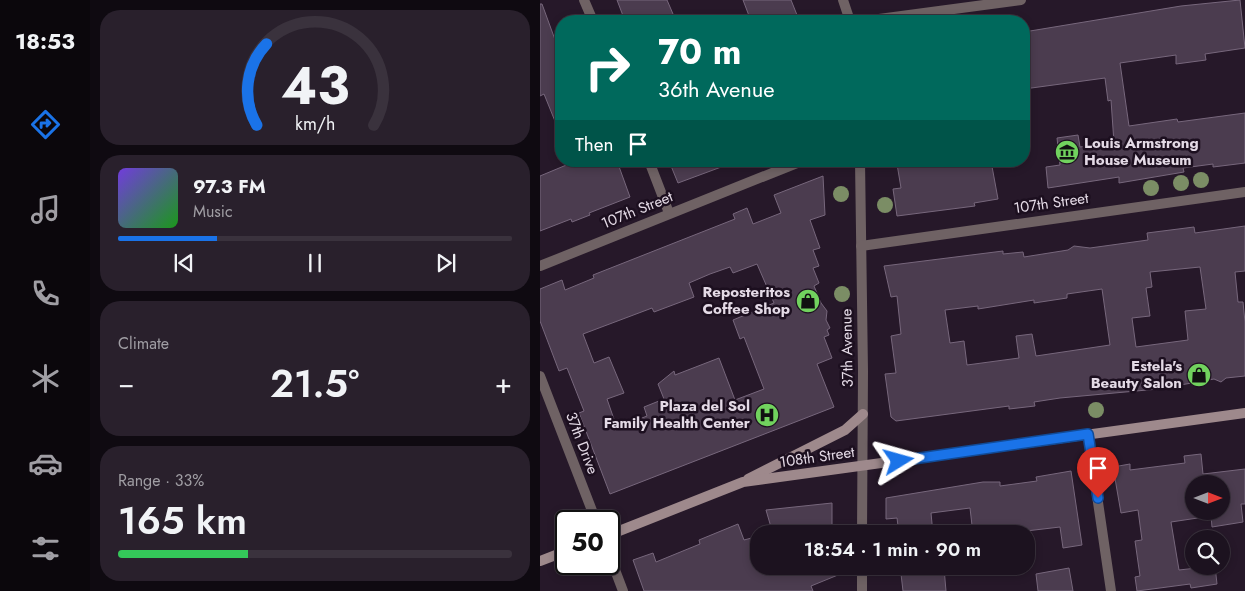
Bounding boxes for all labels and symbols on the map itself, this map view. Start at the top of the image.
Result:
place label: Louis Armstrong House Museum [1084,132,1199,171]
museum icon: Louis Armstrong House Museum [1054,139,1080,165]
street label: 107th Street [598,186,676,234]
street label: 107th Street [1012,187,1090,219]
place label: Reposteritos Coffee Shop [703,281,790,320]
shop icon: Reposteritos Coffee Shop [795,288,821,314]
street label: 37th Avenue [835,308,859,387]
place label: Estela's Beauty Salon [1091,355,1182,394]
shop icon: Estela's Beauty Salon [1186,362,1212,388]
place label: Plaza del Sol Family Health Center [604,395,751,434]
hospital icon: Plaza del Sol Family Health Center [754,402,780,428]
street label: 37th Drive [560,409,604,478]
position arrow [872,434,924,486]
street label: 108th Street [778,441,856,473]
pin [1077,447,1119,498]
north arrow [1185,475,1230,520]
speed limit sign: 50 [555,510,620,575]

